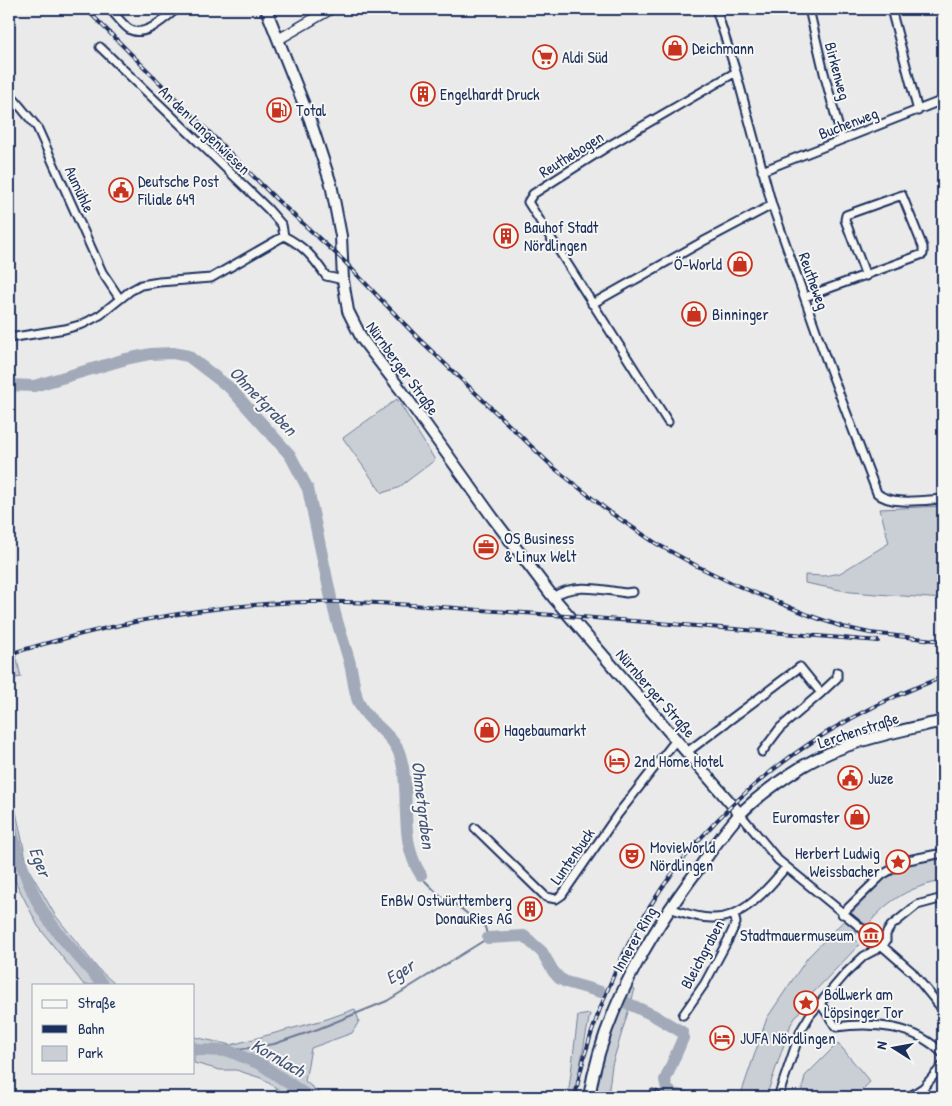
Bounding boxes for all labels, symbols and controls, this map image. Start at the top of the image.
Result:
shop icon: Deichmann [662,35,688,61]
place label: Deichmann [692,37,754,59]
street label: Birkenweg [820,40,856,102]
supermarket icon: Aldi Süd [532,44,558,70]
place label: Aldi Süd [562,46,608,68]
street label: An den Langenwiesen [154,81,256,179]
building icon: Engelhardt Druck [410,81,436,107]
place label: Engelhardt Druck [440,83,540,105]
fuel station icon: Total [266,97,292,123]
place label: Total [296,99,327,121]
street label: Buchenweg [815,102,881,144]
street label: Reuthebogen [534,125,608,183]
street label: Aumühle [60,162,101,216]
place label: Deutsche Post Filiale 649 [137,170,219,210]
public building icon: Deutsche Post Filiale 649 [108,177,134,203]
place label: Bauhof Stadt Nördlingen [524,216,599,256]
building icon: Bauhof Stadt Nördlingen [493,223,519,249]
street label: Reutheweg [793,249,835,313]
shop icon: Ö-World [727,251,753,277]
place label: Ö-World [674,253,722,275]
shop icon: Binninger [681,301,707,327]
place label: Binninger [712,303,769,325]
street label: Nürnberger Straße [362,317,445,420]
water label: Ohmetgraben [224,360,304,442]
place label: OS Business & Linux Welt [504,527,577,567]
office icon: OS Business & Linux Welt [473,534,499,560]
street label: Nürnberger Straße [611,644,701,743]
street label: Lerchenstraße [815,706,902,753]
shop icon: Hagebaumarkt [474,717,500,743]
place label: Hagebaumarkt [504,719,586,741]
hotel icon: 2nd Home Hotel [604,748,630,774]
place label: 2nd Home Hotel [634,750,724,772]
water label: Ohmetgraben [406,760,441,852]
public building icon: Juze [837,765,863,791]
place label: Juze [868,767,894,789]
shop icon: Euromaster [844,804,870,830]
place label: Euromaster [773,806,840,828]
street label: Luntenbuck [544,823,600,889]
place label: MovieWorld Nördlingen [650,836,715,876]
place label: Herbert Ludwig Weissbacher [795,842,880,882]
water label: Eger [23,843,58,882]
theatre icon: MovieWorld Nördlingen [619,843,645,869]
place icon: Herbert Ludwig Weissbacher [885,849,911,875]
place label: EnBW Ostwürttemberg DonauRies AG [381,889,512,929]
building icon: EnBW Ostwürttemberg DonauRies AG [517,896,543,922]
street label: Innerer Ring [606,902,662,976]
street label: Bleichgraben [675,916,729,992]
museum icon: Stadtmauermuseum [858,922,884,948]
place label: Stadtmauermuseum [740,924,854,946]
water label: Eger [380,952,421,990]
place label: Bollwerk am Löpsinger Tor [824,983,904,1023]
legend [32,984,195,1074]
place icon: Bollwerk am Löpsinger Tor [793,990,819,1016]
text: Straße [78,992,116,1013]
text: Bahn [78,1018,105,1039]
north arrow [870,1024,920,1074]
hotel icon: JUFA Nördlingen [709,1025,735,1051]
place label: JUFA Nördlingen [740,1027,835,1049]
water label: Kornlach [247,1032,311,1084]
text: N [871,1039,891,1051]
text: Park [78,1042,103,1063]

